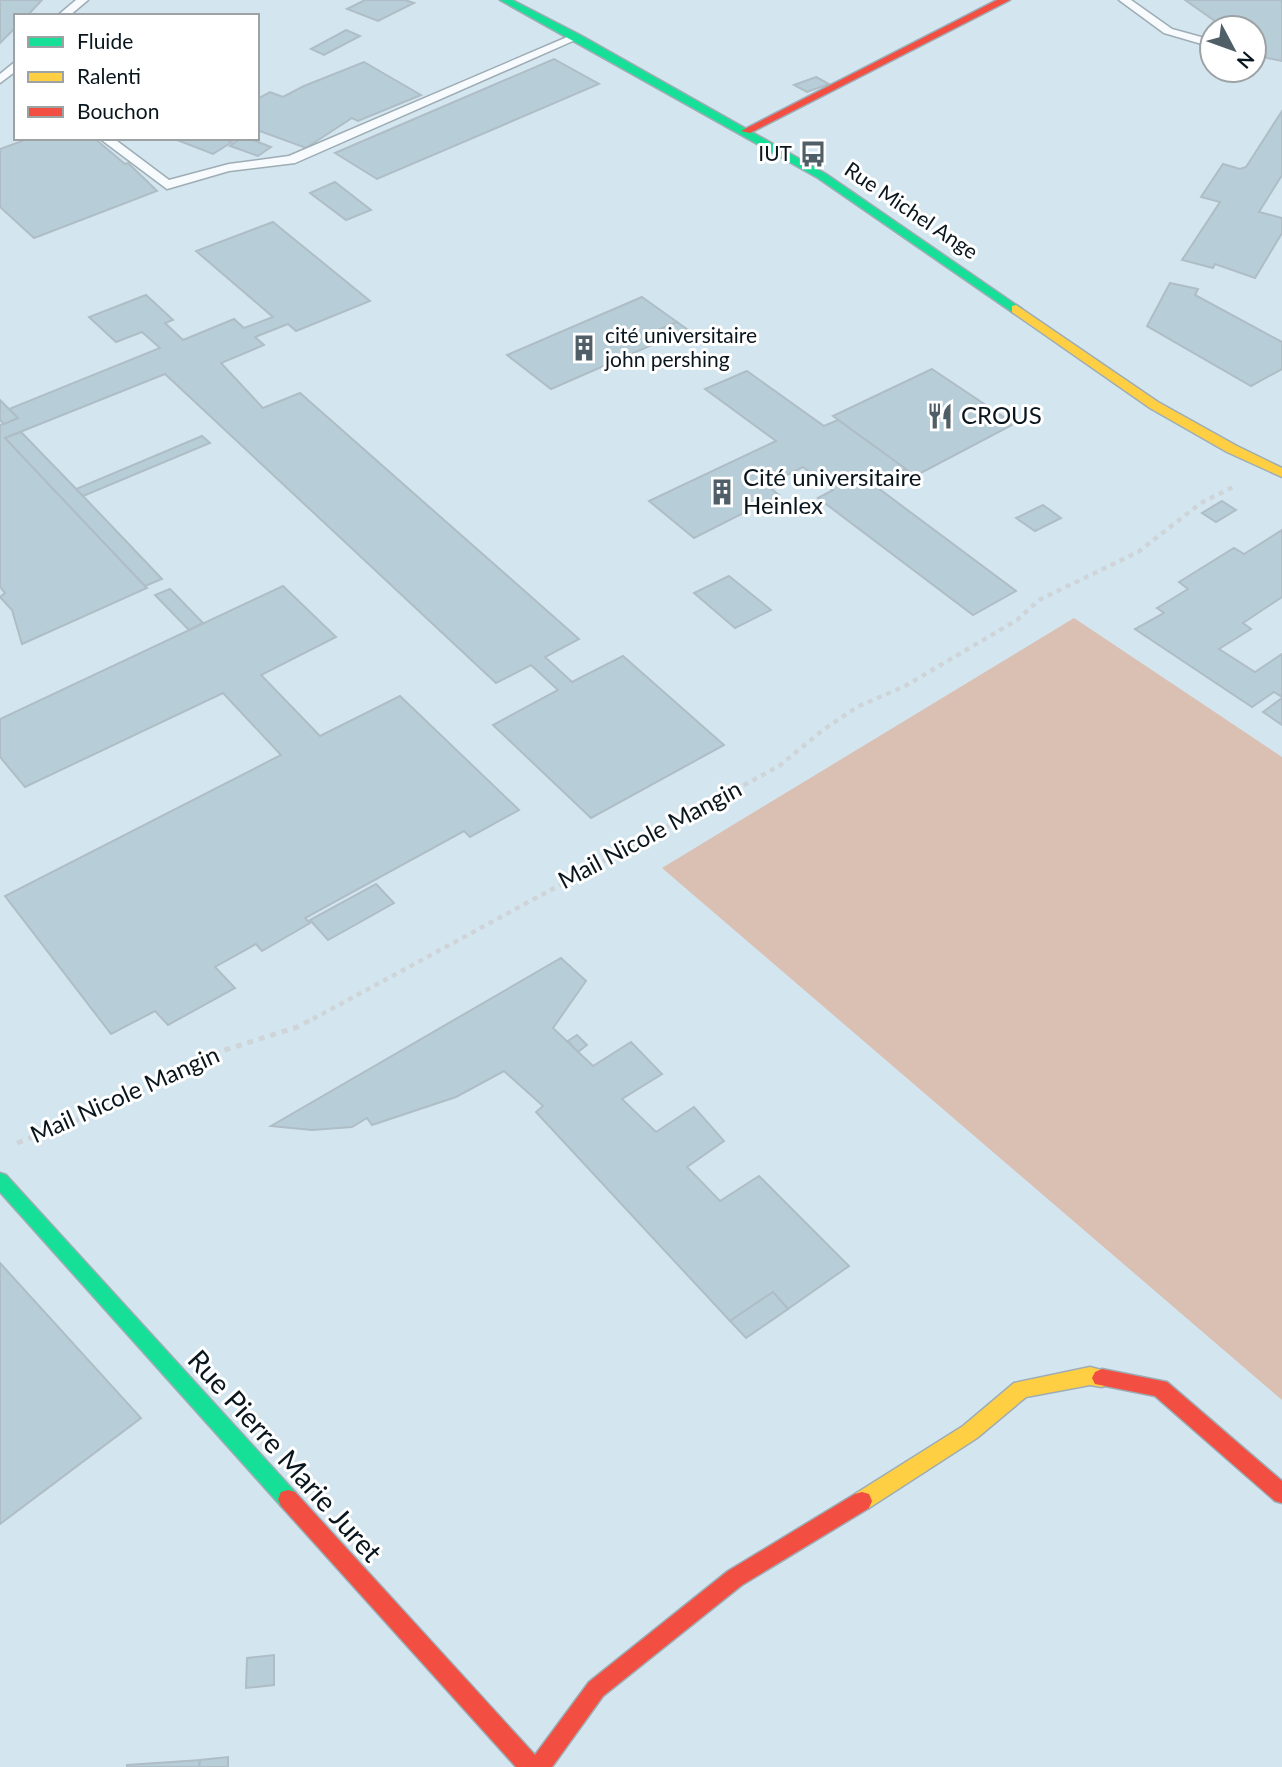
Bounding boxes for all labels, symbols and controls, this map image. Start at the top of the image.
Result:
legend [14,14,259,140]
north arrow [1198,14,1268,84]
text: Fluide [77,28,133,53]
text: N [1233,47,1260,74]
text: Ralenti [77,63,141,88]
text: Bouchon [77,98,159,123]
bus stop icon: IUT [798,139,828,169]
place label: IUT [758,140,793,165]
street label: Rue Michel Ange [840,156,983,264]
place label: cité universitaire john pershing [604,322,757,371]
building icon: cité universitaire john pershing [569,333,599,363]
place label: CROUS [961,400,1042,429]
restaurant icon: CROUS [925,401,955,431]
place label: Cité universitaire Heinlex [743,462,921,519]
building icon: Cité universitaire Heinlex [707,477,737,507]
street label: Mail Nicole Mangin [553,773,746,894]
street label: Mail Nicole Mangin [26,1039,223,1148]
street label: Rue Pierre Marie Juret [182,1342,390,1568]

